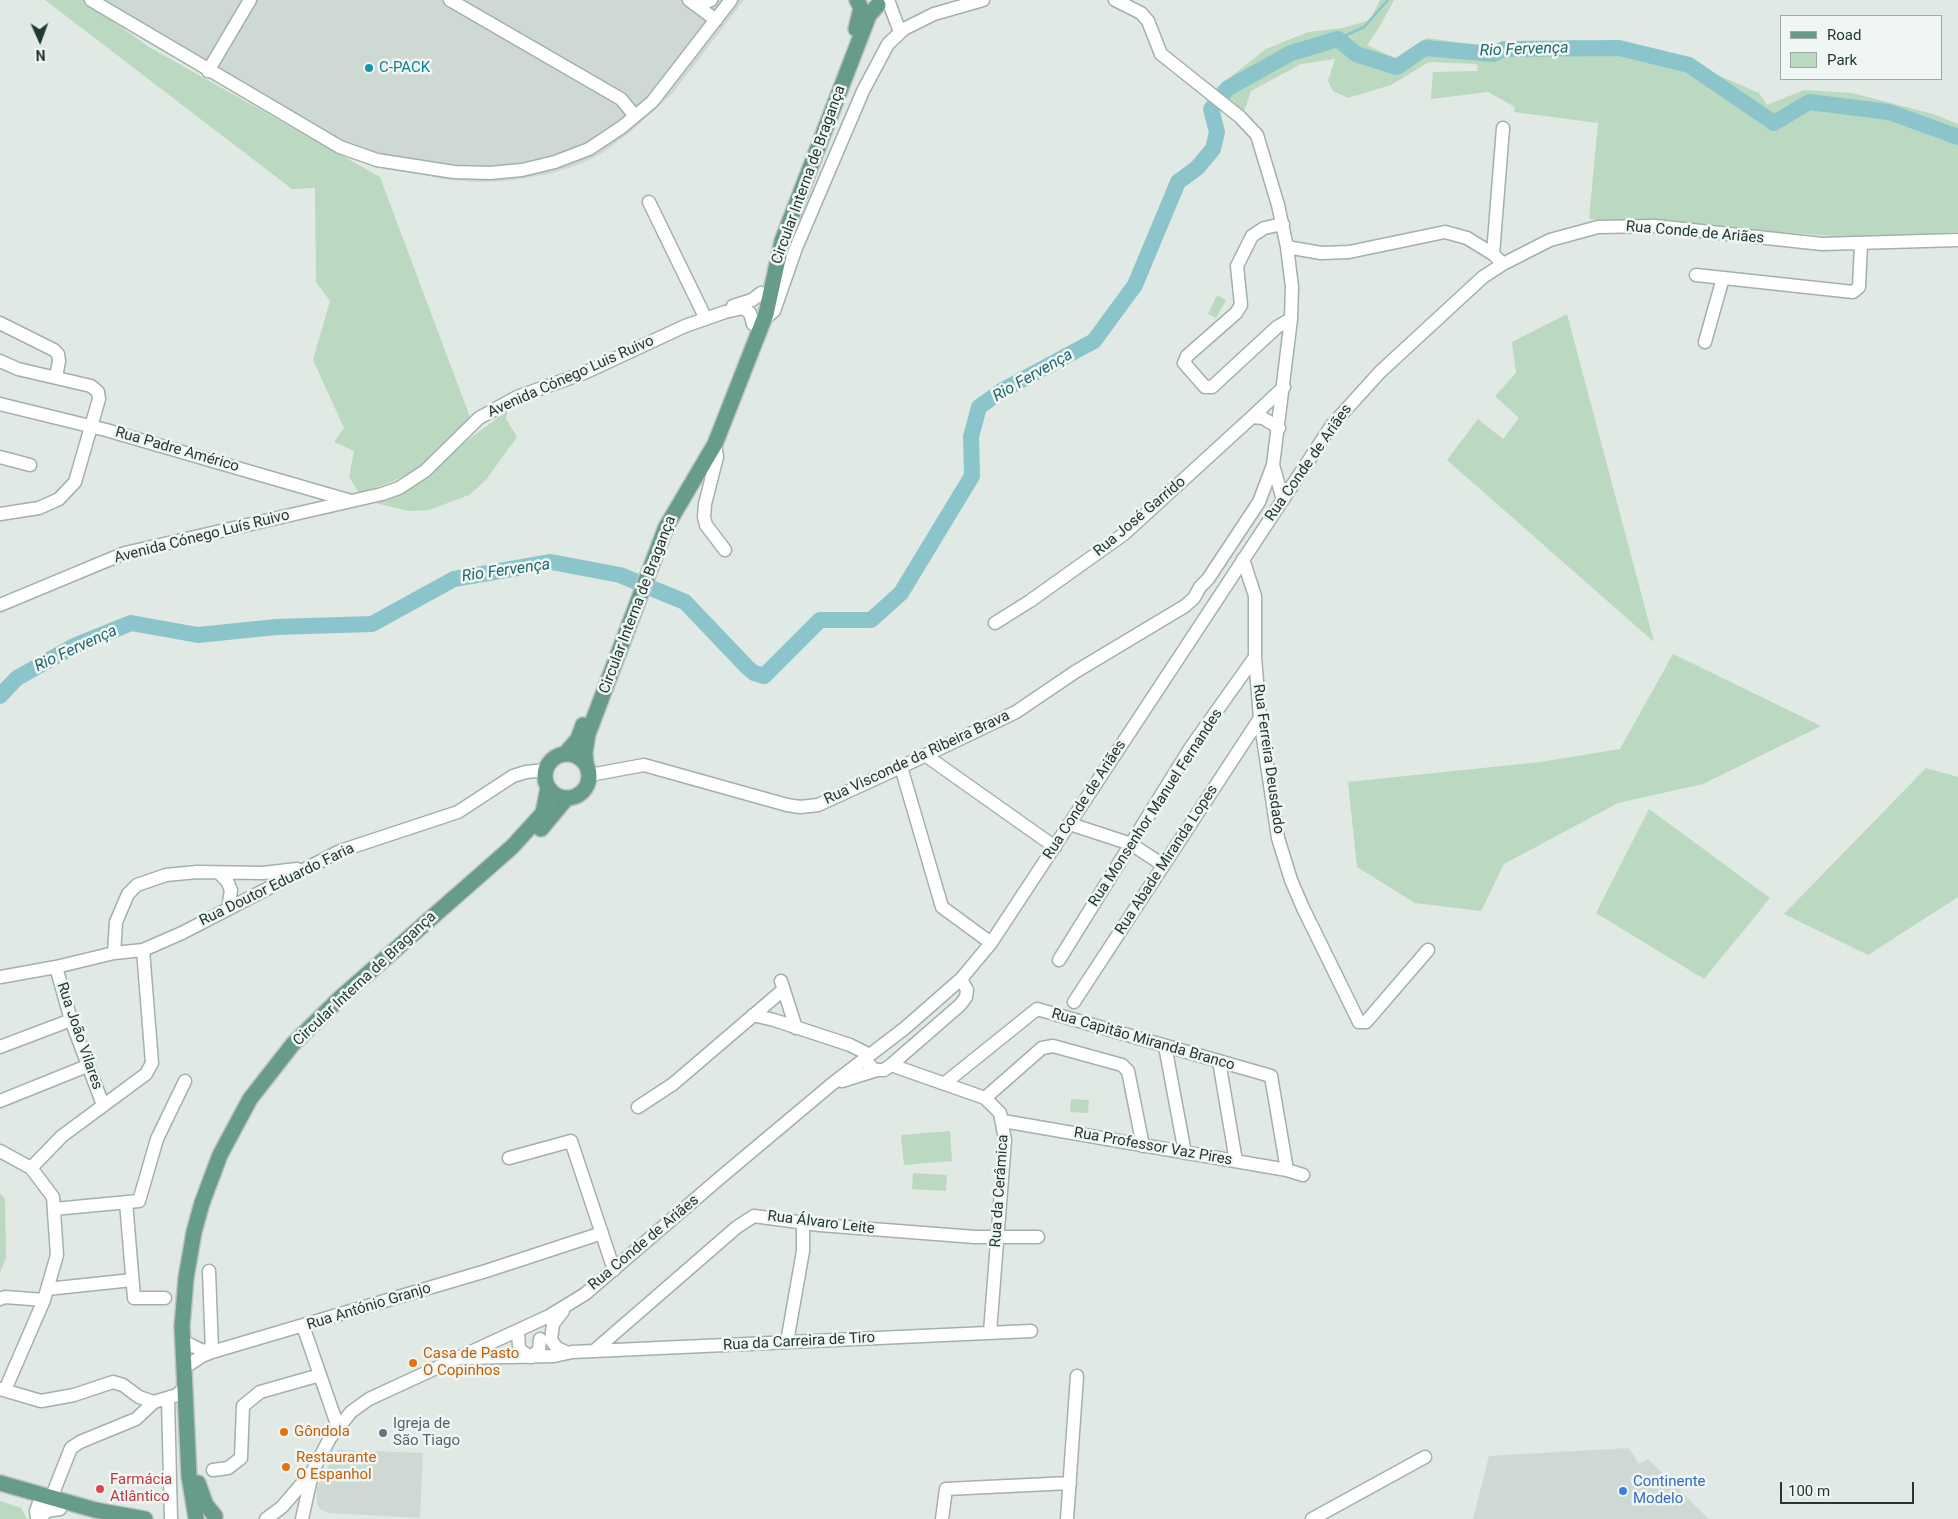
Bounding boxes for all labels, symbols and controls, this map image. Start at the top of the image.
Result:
north arrow [15,15,65,65]
legend [1780,15,1943,80]
text: Road [1827,26,1861,44]
water label: Rio Fervença [1479,39,1569,61]
text: N [35,47,46,63]
text: Park [1827,51,1857,69]
place label: C-PACK [379,59,430,77]
marker: C-PACK [363,62,375,74]
street label: Circular Interna de Bragança [768,83,850,267]
street label: Rua Conde de Ariães [1625,218,1765,248]
street label: Avenida Cónego Luis Ruivo [485,332,657,422]
water label: Rio Fervença [990,345,1076,407]
street label: Rua Conde de Ariães [1262,401,1356,525]
street label: Rua Padre Américo [113,424,241,476]
street label: Rua José Garrido [1090,473,1190,561]
street label: Avenida Cónego Luís Ruivo [112,506,292,568]
street label: Circular Interna de Bragança [596,514,680,696]
water label: Rio Fervença [461,555,551,587]
water label: Rio Fervença [32,622,120,676]
street label: Rua Ferreira Deusdado [1249,683,1287,835]
street label: Rua Monsenhor Manuel Fernandes [1085,706,1227,910]
street label: Rua Visconde da Ribeira Brava [821,707,1013,809]
street label: Rua Conde de Ariães [1040,737,1130,863]
street label: Rua Abade Miranda Lopes [1112,782,1222,938]
street label: Rua Doutor Eduardo Faria [197,840,357,930]
street label: Circular Interna de Bragança [290,908,440,1050]
street label: Rua João Vilares [52,980,106,1092]
street label: Rua Capitão Miranda Branco [1049,1005,1237,1075]
street label: Rua Professor Vaz Pires [1072,1124,1234,1170]
street label: Rua da Cerâmica [987,1134,1013,1248]
street label: Rua Conde de Ariães [585,1192,703,1294]
street label: Rua Álvaro Leite [766,1207,876,1239]
street label: Rua António Granjo [305,1280,433,1334]
street label: Rua da Carreira de Tiro [723,1329,875,1355]
place label: Casa de Pasto O Copinhos [423,1345,519,1380]
marker: Casa de Pasto O Copinhos [407,1357,419,1369]
place label: Igreja de São Tiago [393,1415,460,1450]
place label: Gôndola [294,1423,350,1441]
marker: Gôndola [278,1426,290,1438]
marker: Igreja de São Tiago [377,1427,389,1439]
place label: Restaurante O Espanhol [296,1449,376,1484]
marker: Restaurante O Espanhol [280,1461,292,1473]
place label: Farmácia Atlântico [110,1471,172,1506]
scale bar [1783,1472,1917,1504]
place label: Continente Modelo [1633,1473,1706,1508]
text: 100 m [1788,1482,1830,1500]
marker: Farmácia Atlântico [94,1483,106,1495]
marker: Continente Modelo [1617,1485,1629,1497]

